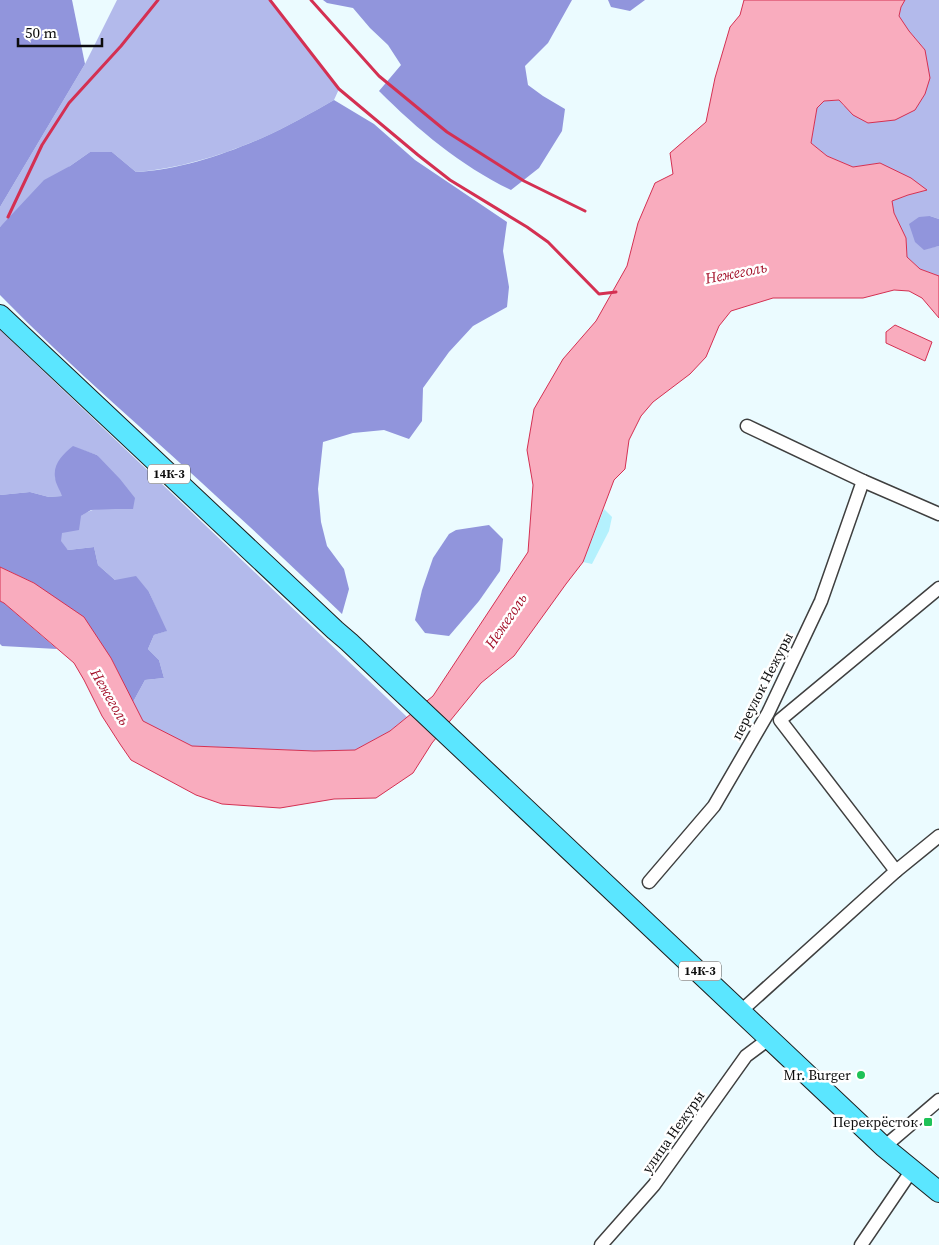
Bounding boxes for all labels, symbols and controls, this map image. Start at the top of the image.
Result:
scale bar [18,15,101,47]
text: 50 m [25,22,57,43]
water label: Нежеголь [702,256,769,289]
road number: 14К-3 [148,464,190,484]
water label: Нежеголь [479,589,532,653]
street label: переулок Нежуры [726,629,798,743]
water label: Нежеголь [85,664,135,729]
road number: 14К-3 [679,961,721,980]
place label: Mr. Burger [784,1065,851,1085]
marker: Mr. Burger [855,1069,867,1081]
street label: улица Нежуры [637,1087,709,1177]
place label: Перекрёсток [833,1112,918,1132]
marker: Перекрёсток [922,1116,934,1128]

